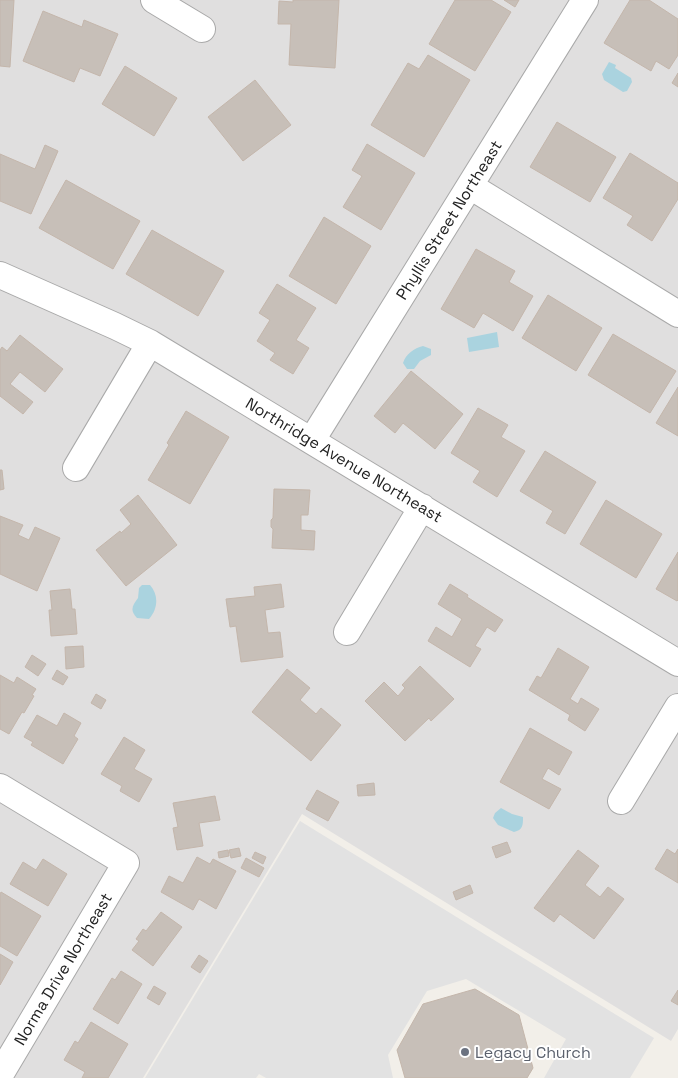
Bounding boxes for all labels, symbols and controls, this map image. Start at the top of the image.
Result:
street label: Phyllis Street Northeast [391,136,507,304]
street label: Northridge Avenue Northeast [242,393,446,527]
street label: Norma Drive Northeast [9,889,117,1049]
place label: Legacy Church [475,1042,591,1063]
marker: Legacy Church [459,1046,471,1058]

